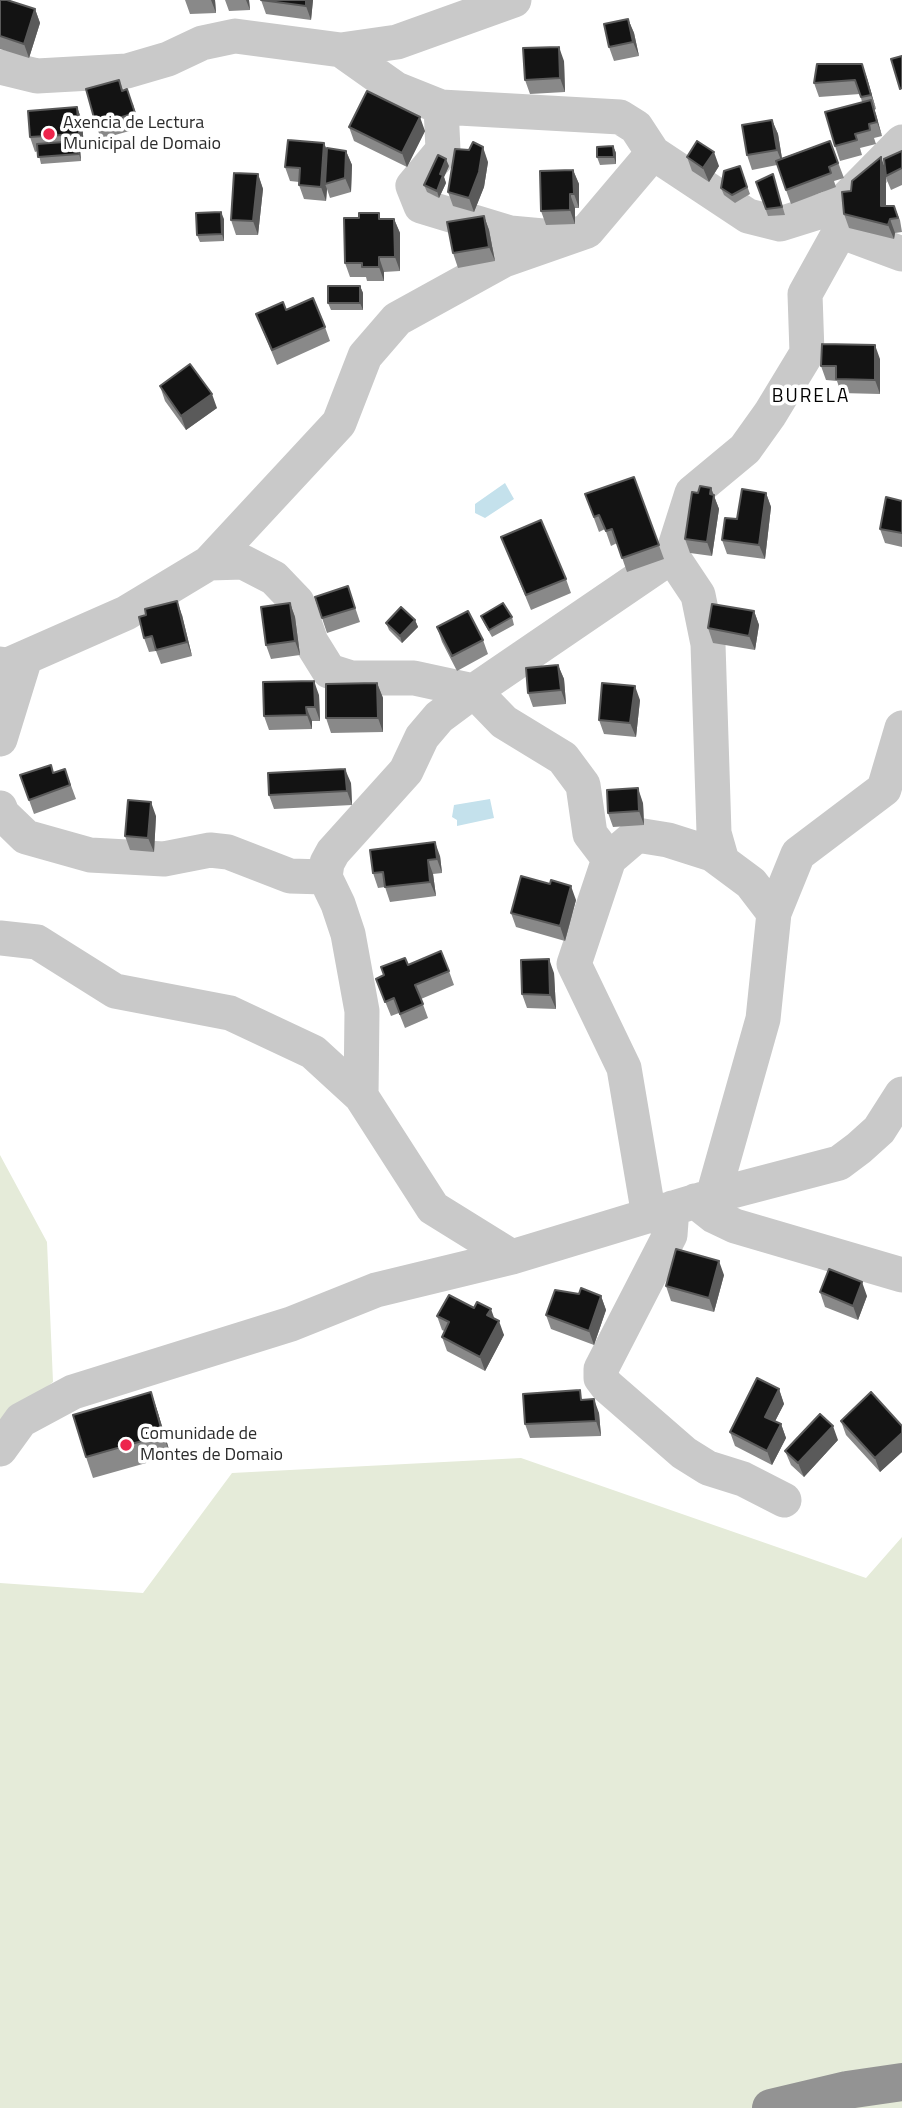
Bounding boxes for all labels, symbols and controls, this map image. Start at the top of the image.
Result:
place label: Axencia de Lectura Municipal de Domaio [63,113,221,156]
marker: Axencia de Lectura Municipal de Domaio [41,126,57,142]
district label: BURELA [772,386,850,408]
place label: Comunidade de Montes de Domaio [140,1424,283,1466]
marker: Comunidade de Montes de Domaio [118,1437,134,1453]

